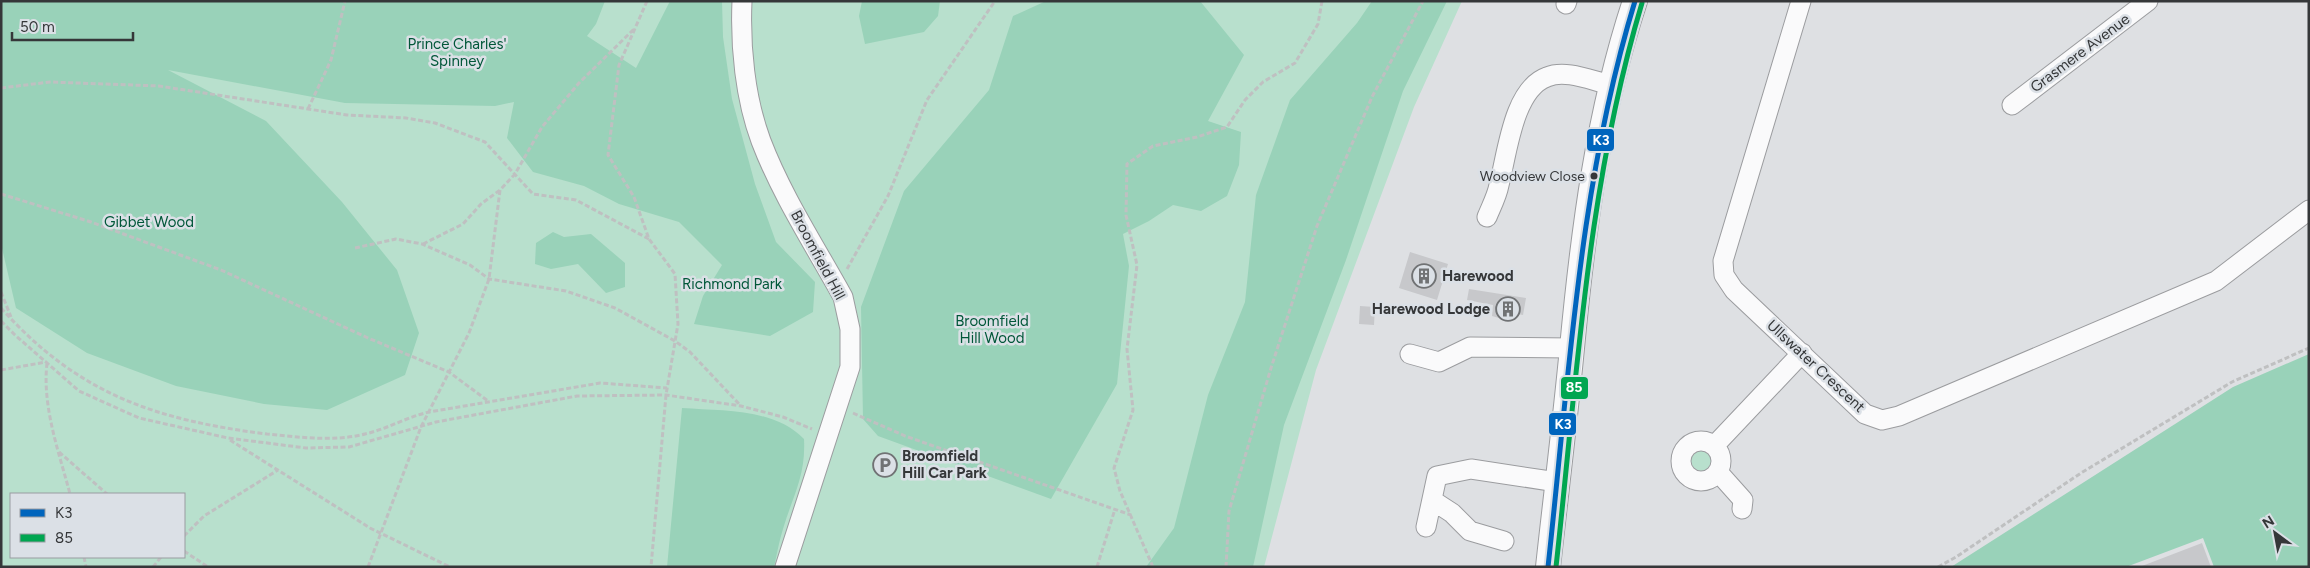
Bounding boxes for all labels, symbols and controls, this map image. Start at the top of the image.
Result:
scale bar [12,10,134,42]
street label: Grasmere Avenue [2027,10,2133,96]
text: 50 m [20,18,55,36]
park label: Prince Charles' Spinney [408,35,506,70]
line badge: K3 [1586,128,1615,152]
text: K3 [1592,132,1610,149]
place label: Woodview Close [1480,168,1585,185]
marker: Woodview Close [1589,171,1599,181]
street label: Broomfield Hill [787,207,849,303]
park label: Gibbet Wood [104,213,194,231]
building icon: Harewood [1411,263,1437,289]
place label: Harewood [1442,267,1514,285]
park label: Richmond Park [682,275,783,293]
building icon: Harewood Lodge [1495,296,1521,322]
place label: Harewood Lodge [1372,300,1491,318]
park label: Broomfield Hill Wood [955,312,1029,347]
street label: Ullswater Crescent [1763,316,1869,416]
line badge: 85 [1560,376,1589,400]
text: 85 [1566,379,1582,396]
line badge: K3 [1548,412,1577,436]
text: K3 [1554,416,1572,433]
place label: Broomfield Hill Car Park [902,447,987,482]
parking icon: Broomfield Hill Car Park [872,452,898,478]
legend [10,493,185,558]
text: K3 [55,504,72,522]
north arrow [2250,508,2300,558]
text: N [2259,512,2277,532]
text: 85 [55,529,73,547]

